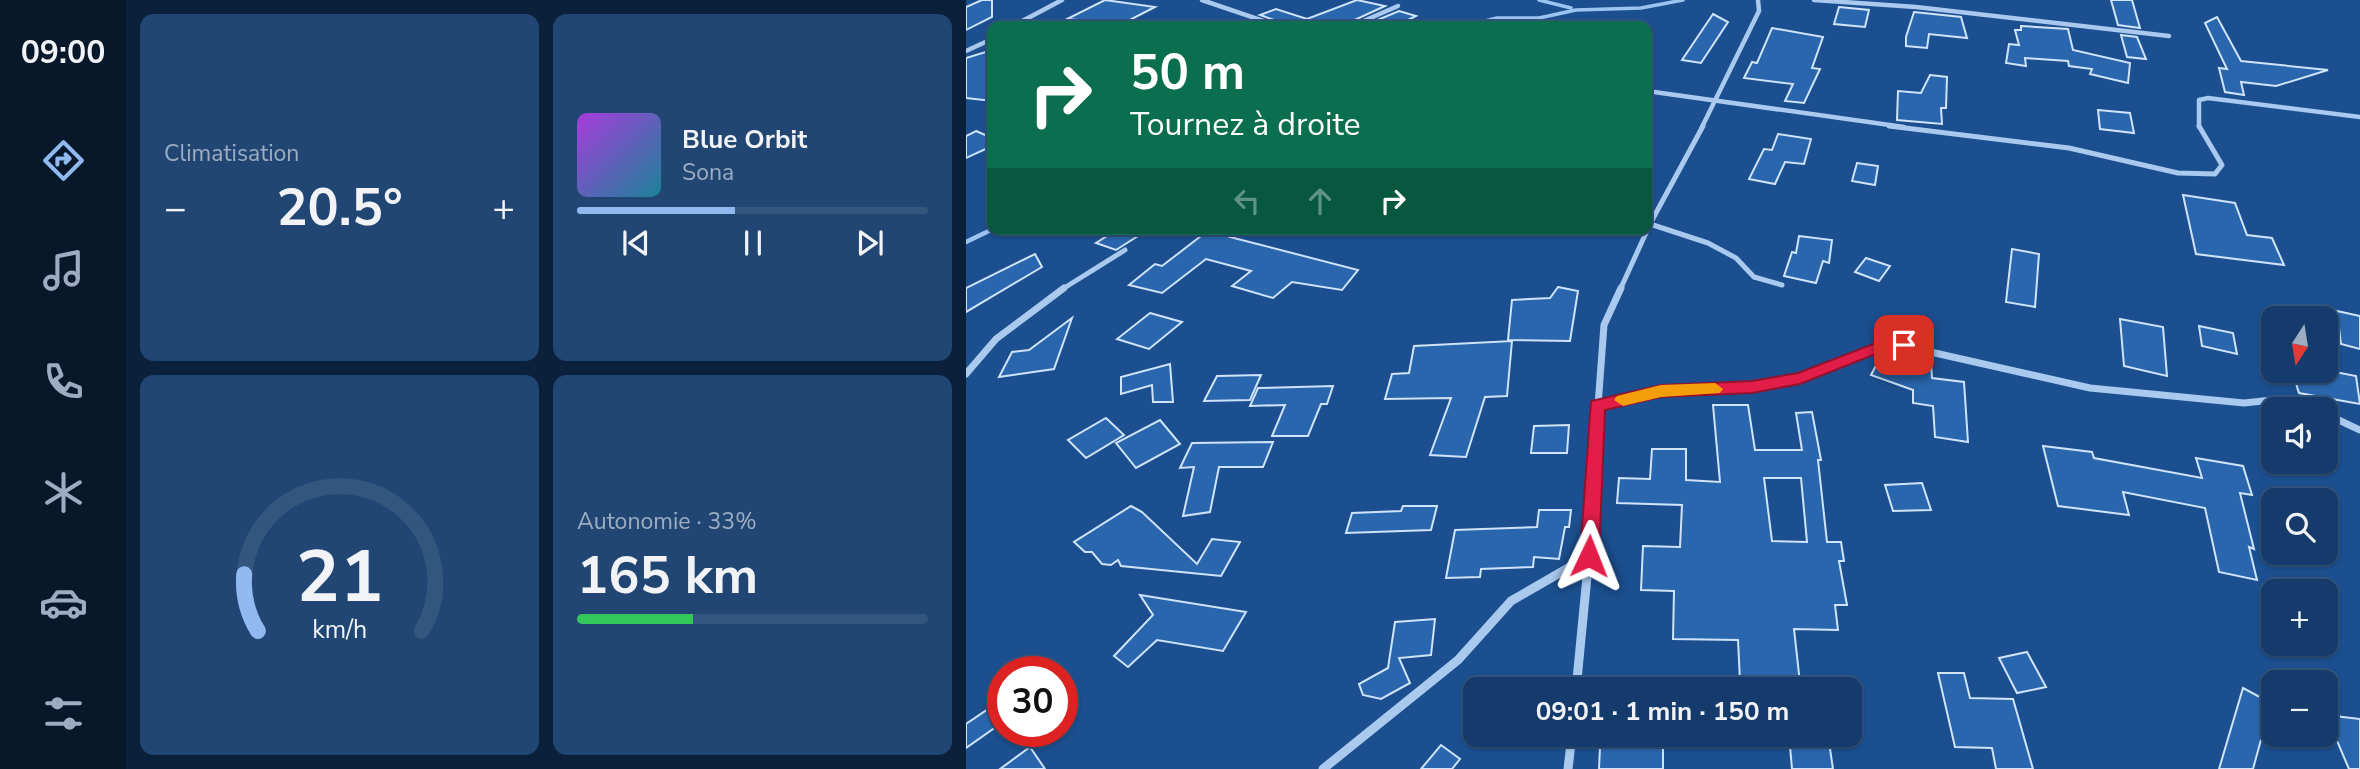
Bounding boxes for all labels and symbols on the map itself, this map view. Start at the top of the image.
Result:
north arrow [2261,306,2338,383]
pin [1874,315,1934,375]
position arrow [1552,519,1626,593]
speed limit sign: 30 [987,656,1078,747]

